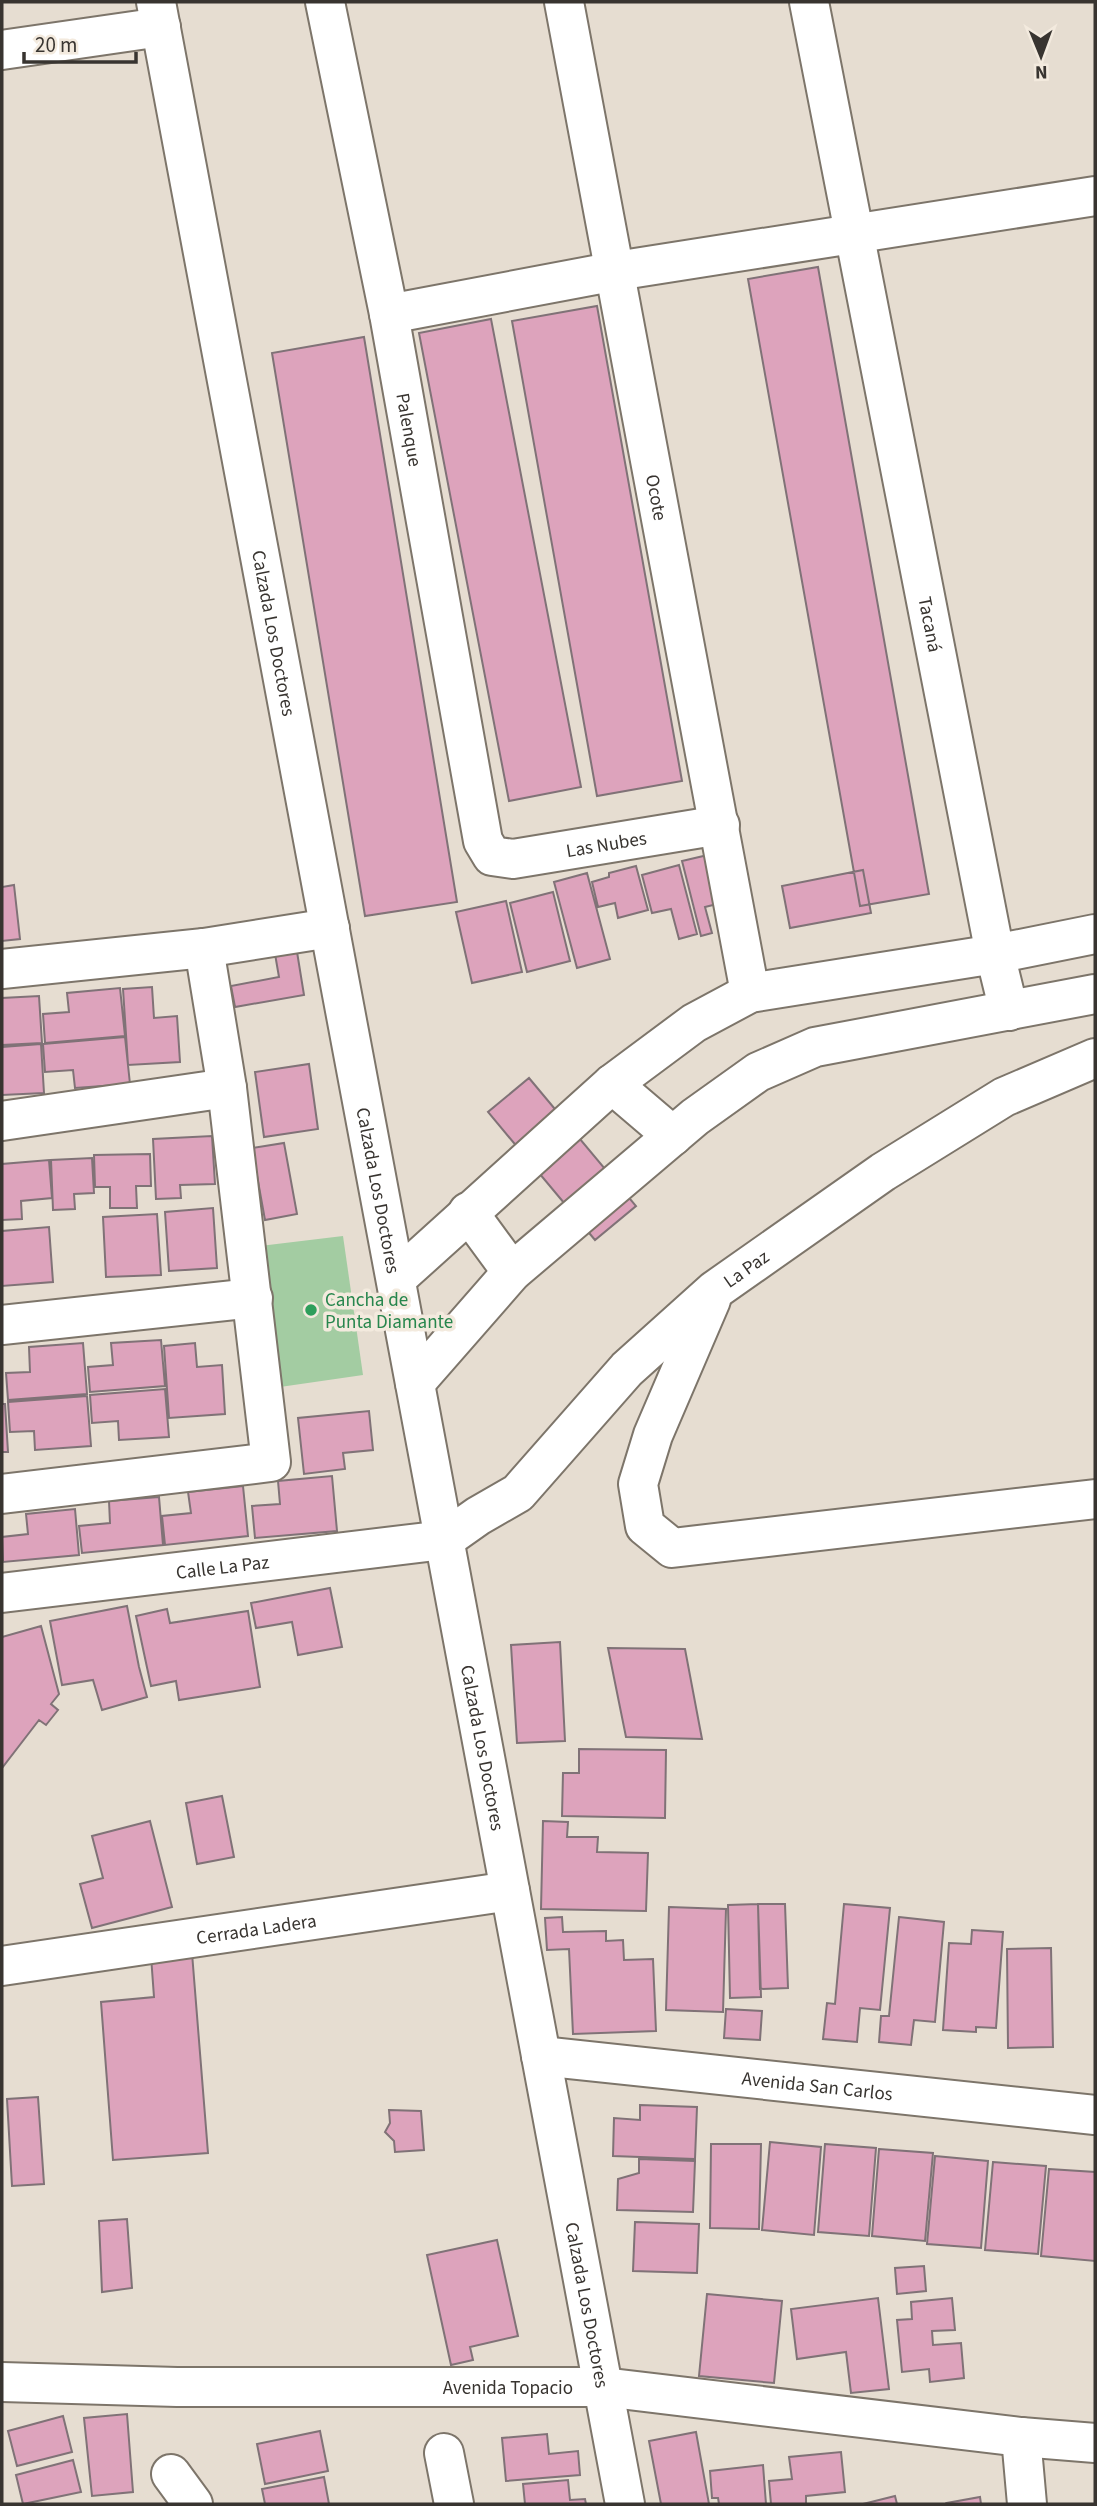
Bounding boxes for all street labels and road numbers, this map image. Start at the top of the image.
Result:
street label: Palenque [388,391,428,469]
street label: Ocote [638,472,673,523]
street label: Calzada Los Doctores [244,548,302,719]
street label: Tacaná [910,594,948,655]
street label: Las Nubes [564,825,649,865]
street label: Calzada Los Doctores [348,1105,406,1276]
street label: La Paz [718,1244,775,1295]
street label: Calle La Paz [175,1549,271,1587]
street label: Calzada Los Doctores [453,1663,511,1833]
street label: Cerrada Ladera [195,1908,318,1952]
street label: Avenida San Carlos [741,2065,894,2108]
street label: Calzada Los Doctores [557,2220,615,2390]
street label: Avenida Topacio [443,2375,573,2402]

